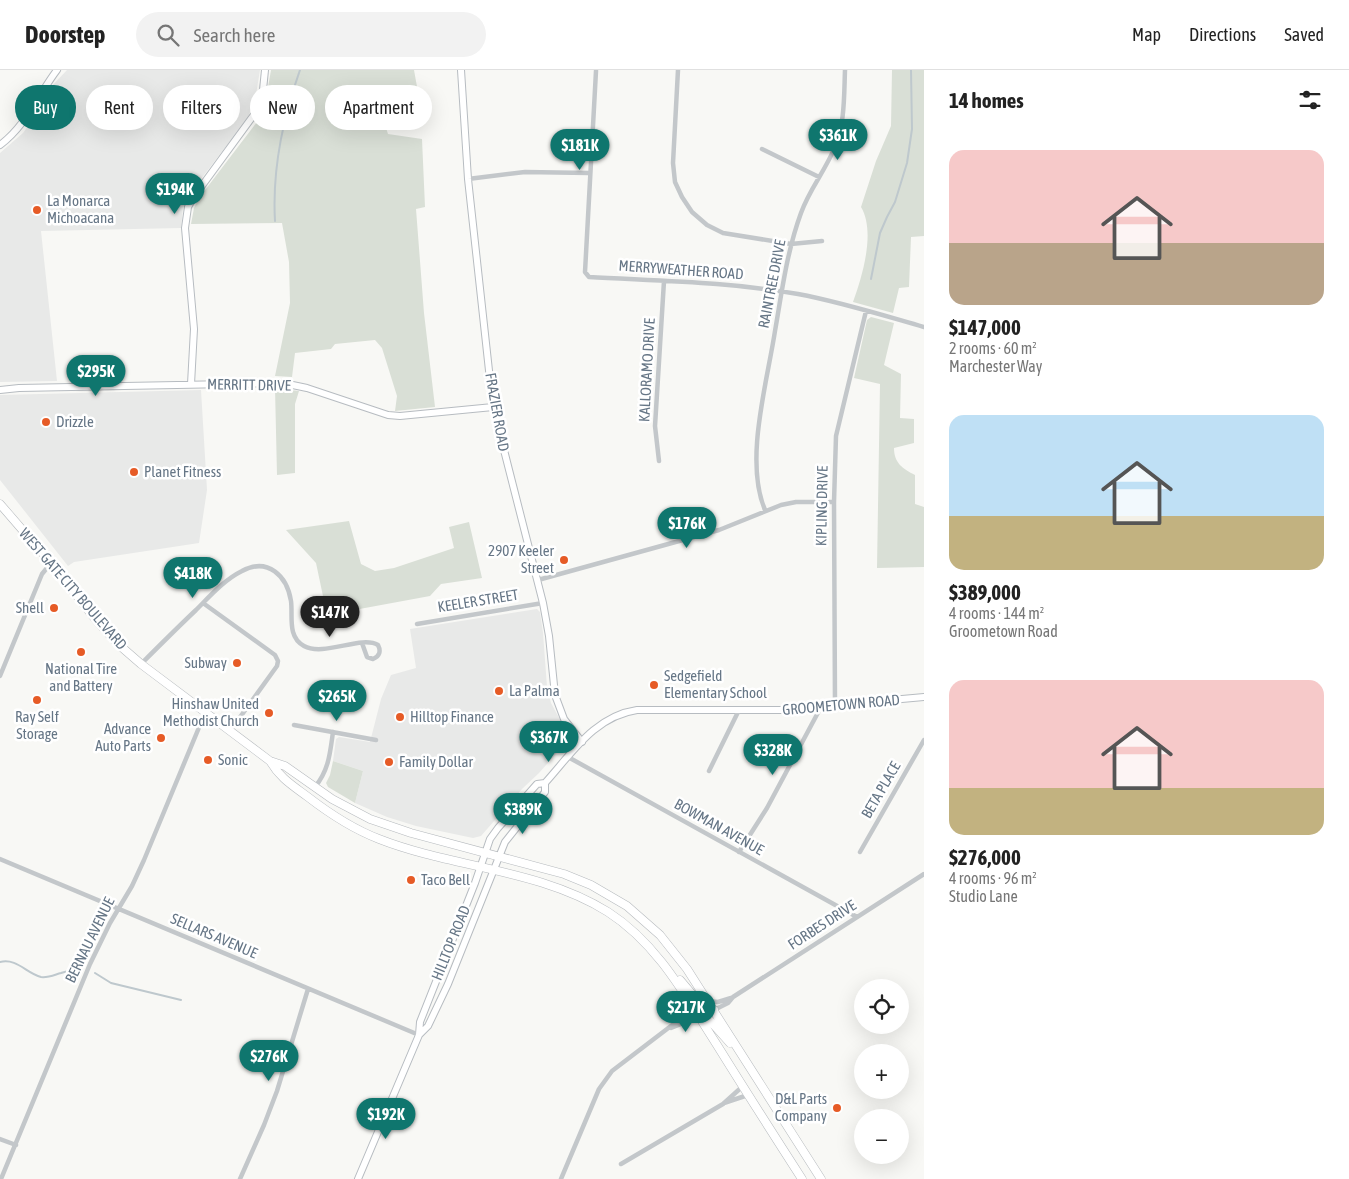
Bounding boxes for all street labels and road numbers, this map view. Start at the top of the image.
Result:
street label: RAINTREE DRIVE [755,238,789,330]
street label: MERRYWEATHER ROAD [618,257,744,282]
street label: KALLORAMO DRIVE [635,317,658,422]
street label: FRAZIER ROAD [482,371,513,452]
street label: MERRITT DRIVE [207,375,292,394]
street label: KIPLING DRIVE [812,465,831,546]
street label: WEST GATE CITY BOULEVARD [16,525,131,653]
street label: KEELER STREET [436,586,520,615]
street label: GROOMETOWN ROAD [782,691,900,718]
street label: BETA PLACE [858,758,904,821]
street label: BOWMAN AVENUE [671,795,768,858]
street label: BERNAU AVENUE [62,894,118,985]
street label: FORBES DRIVE [785,896,859,953]
street label: HILLTOP ROAD [428,903,473,983]
street label: SELLARS AVENUE [168,910,261,962]

